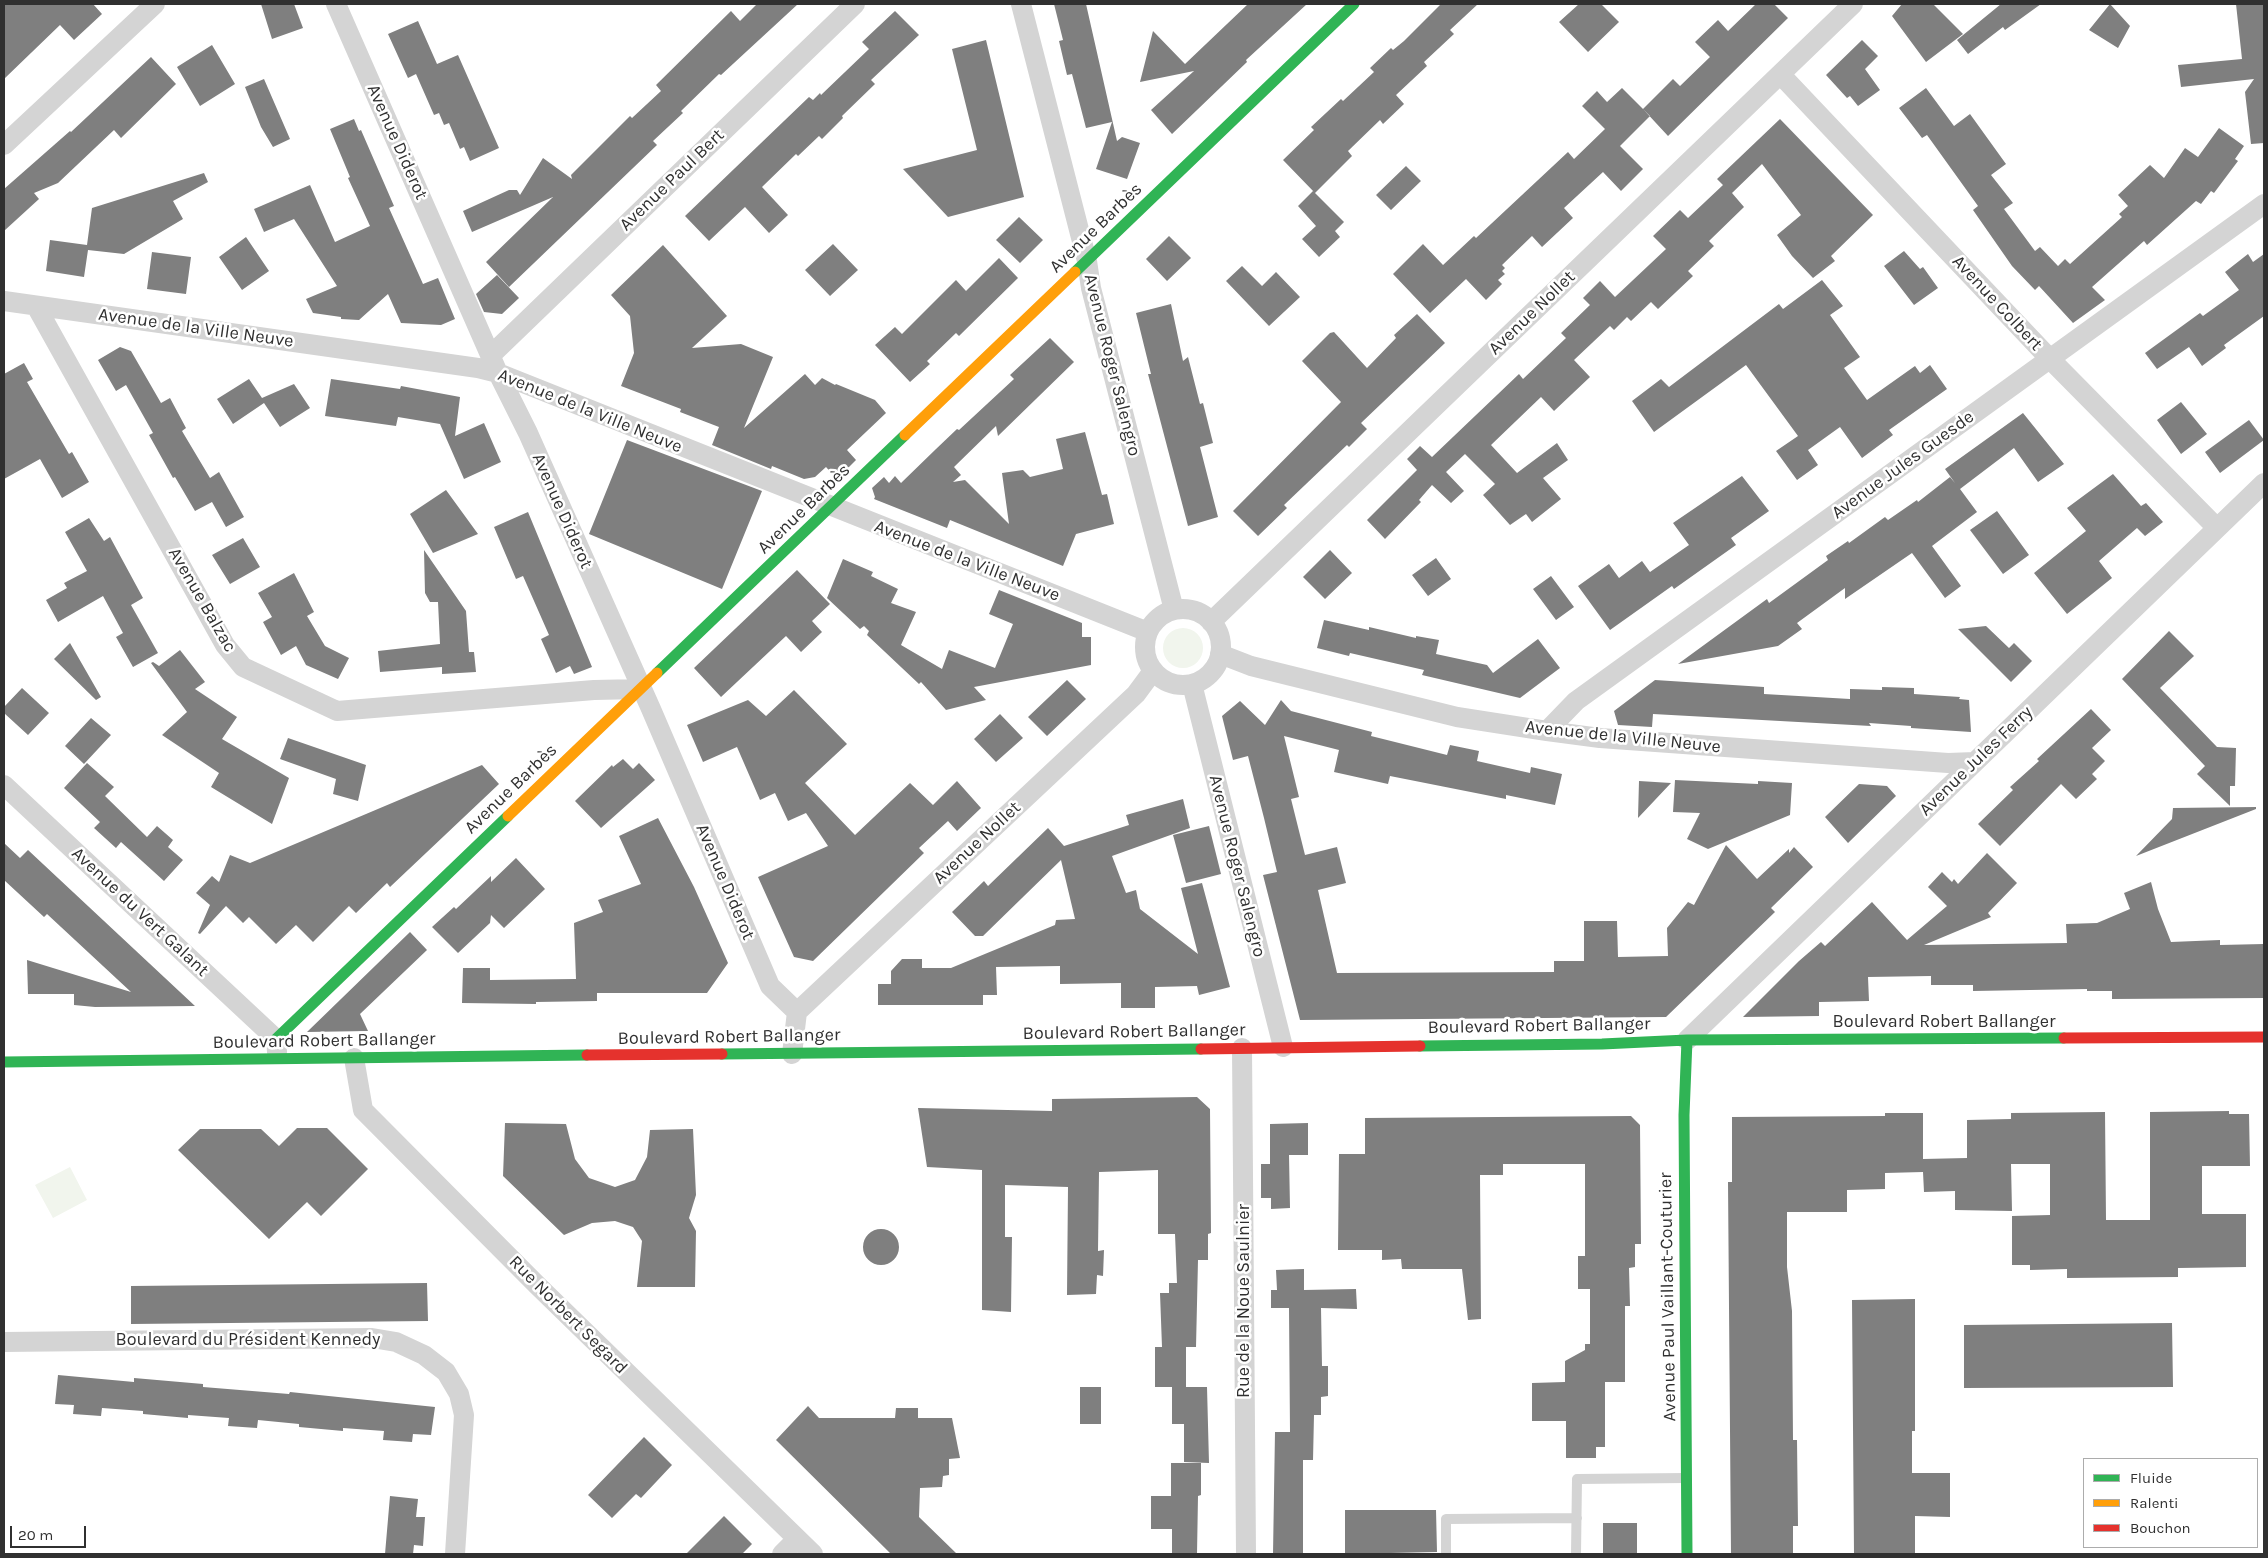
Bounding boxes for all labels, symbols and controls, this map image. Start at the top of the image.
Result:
street label: Avenue Diderot [362,81,432,203]
street label: Avenue Paul Bert [615,125,729,235]
street label: Avenue Barbès [1045,178,1147,278]
street label: Avenue Colbert [1947,251,2047,355]
street label: Avenue Nollet [1484,266,1580,360]
street label: Avenue Roger Salengro [1079,272,1145,458]
street label: Avenue de la Ville Neuve [97,304,295,352]
street label: Avenue de la Ville Neuve [495,364,685,458]
street label: Avenue Jules Guesde [1828,406,1978,524]
street label: Avenue Diderot [527,450,597,572]
street label: Avenue Barbès [753,459,855,559]
street label: Avenue de la Ville Neuve [871,516,1063,606]
street label: Avenue Balzac [163,544,241,656]
street label: Avenue Jules Ferry [1915,701,2037,821]
street label: Avenue de la Ville Neuve [1524,716,1722,758]
street label: Avenue Barbès [460,739,562,839]
street label: Avenue Roger Salengro [1204,773,1270,959]
street label: Avenue Nollet [929,797,1025,889]
street label: Avenue Diderot [691,821,759,943]
street label: Avenue du Vert Galant [67,843,213,981]
street label: Boulevard Robert Ballanger [1833,1011,2055,1033]
street label: Boulevard Robert Ballanger [1427,1013,1651,1039]
street label: Boulevard Robert Ballanger [1022,1019,1246,1045]
street label: Boulevard Robert Ballanger [617,1024,841,1050]
street label: Boulevard Robert Ballanger [212,1028,436,1054]
street label: Avenue Paul Vaillant-Couturier [1655,1172,1681,1422]
street label: Rue de la Noue Saulnier [1233,1204,1255,1398]
street label: Rue Norbert Segard [504,1251,632,1379]
street label: Boulevard du Président Kennedy [116,1329,380,1351]
legend [2083,1458,2258,1548]
text: Fluide [2130,1469,2172,1487]
text: Ralenti [2130,1494,2179,1512]
scale bar [12,1516,89,1548]
text: Bouchon [2130,1519,2191,1537]
text: 20 m [18,1526,53,1544]

